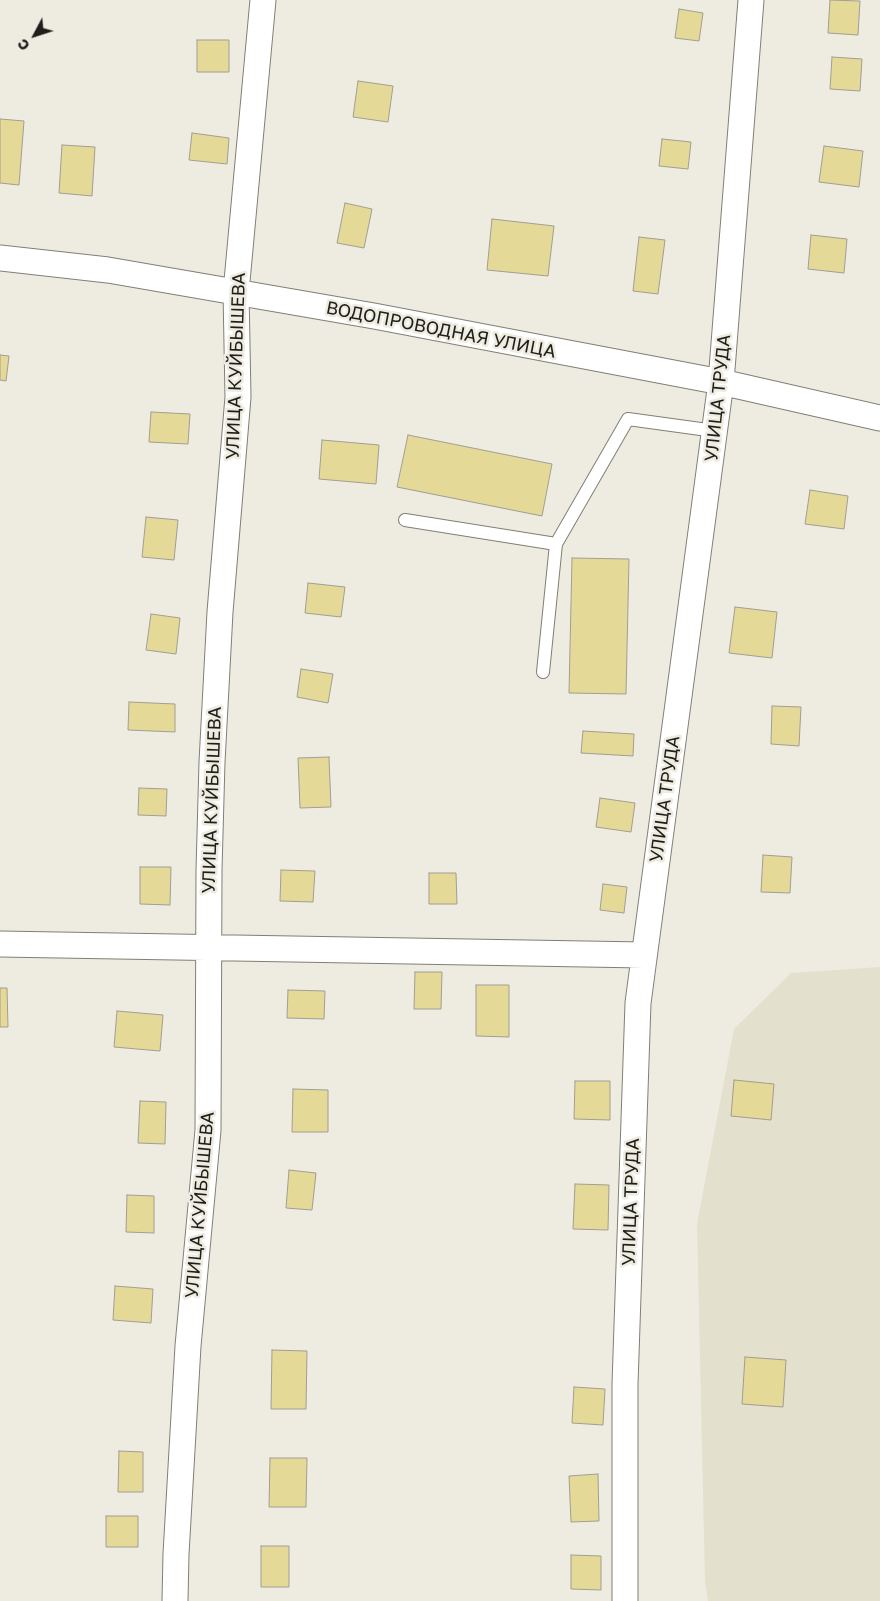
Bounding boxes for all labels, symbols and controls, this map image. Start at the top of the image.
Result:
north arrow [10,10,60,60]
text: С [13,36,33,54]
street label: УЛИЦА КУЙБЫШЕВА [222,272,250,460]
street label: ВОДОПРОВОДНАЯ УЛИЦА [324,297,558,363]
street label: УЛИЦА ТРУДА [701,333,735,463]
street label: УЛИЦА КУЙБЫШЕВА [198,706,226,894]
street label: УЛИЦА ТРУДА [645,734,685,864]
street label: УЛИЦА КУЙБЫШЕВА [181,1111,219,1299]
street label: УЛИЦА ТРУДА [618,1138,644,1266]

